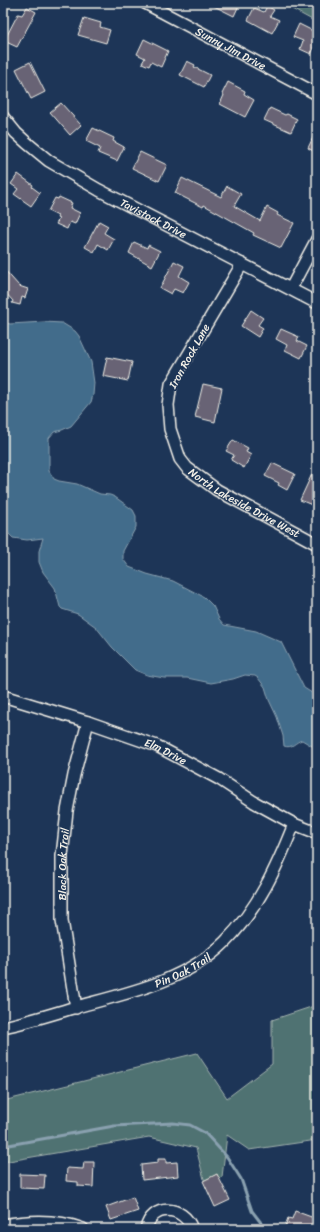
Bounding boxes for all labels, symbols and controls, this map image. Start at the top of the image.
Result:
street label: Sunny Jim Drive [192,22,270,76]
street label: Tavistock Drive [116,193,190,244]
street label: Iron Rock Lane [163,320,215,393]
street label: North Lakeside Drive West [184,463,304,543]
street label: Elm Drive [142,733,190,770]
street label: Black Oak Trail [53,826,75,900]
street label: Pin Oak Trail [152,948,216,993]

